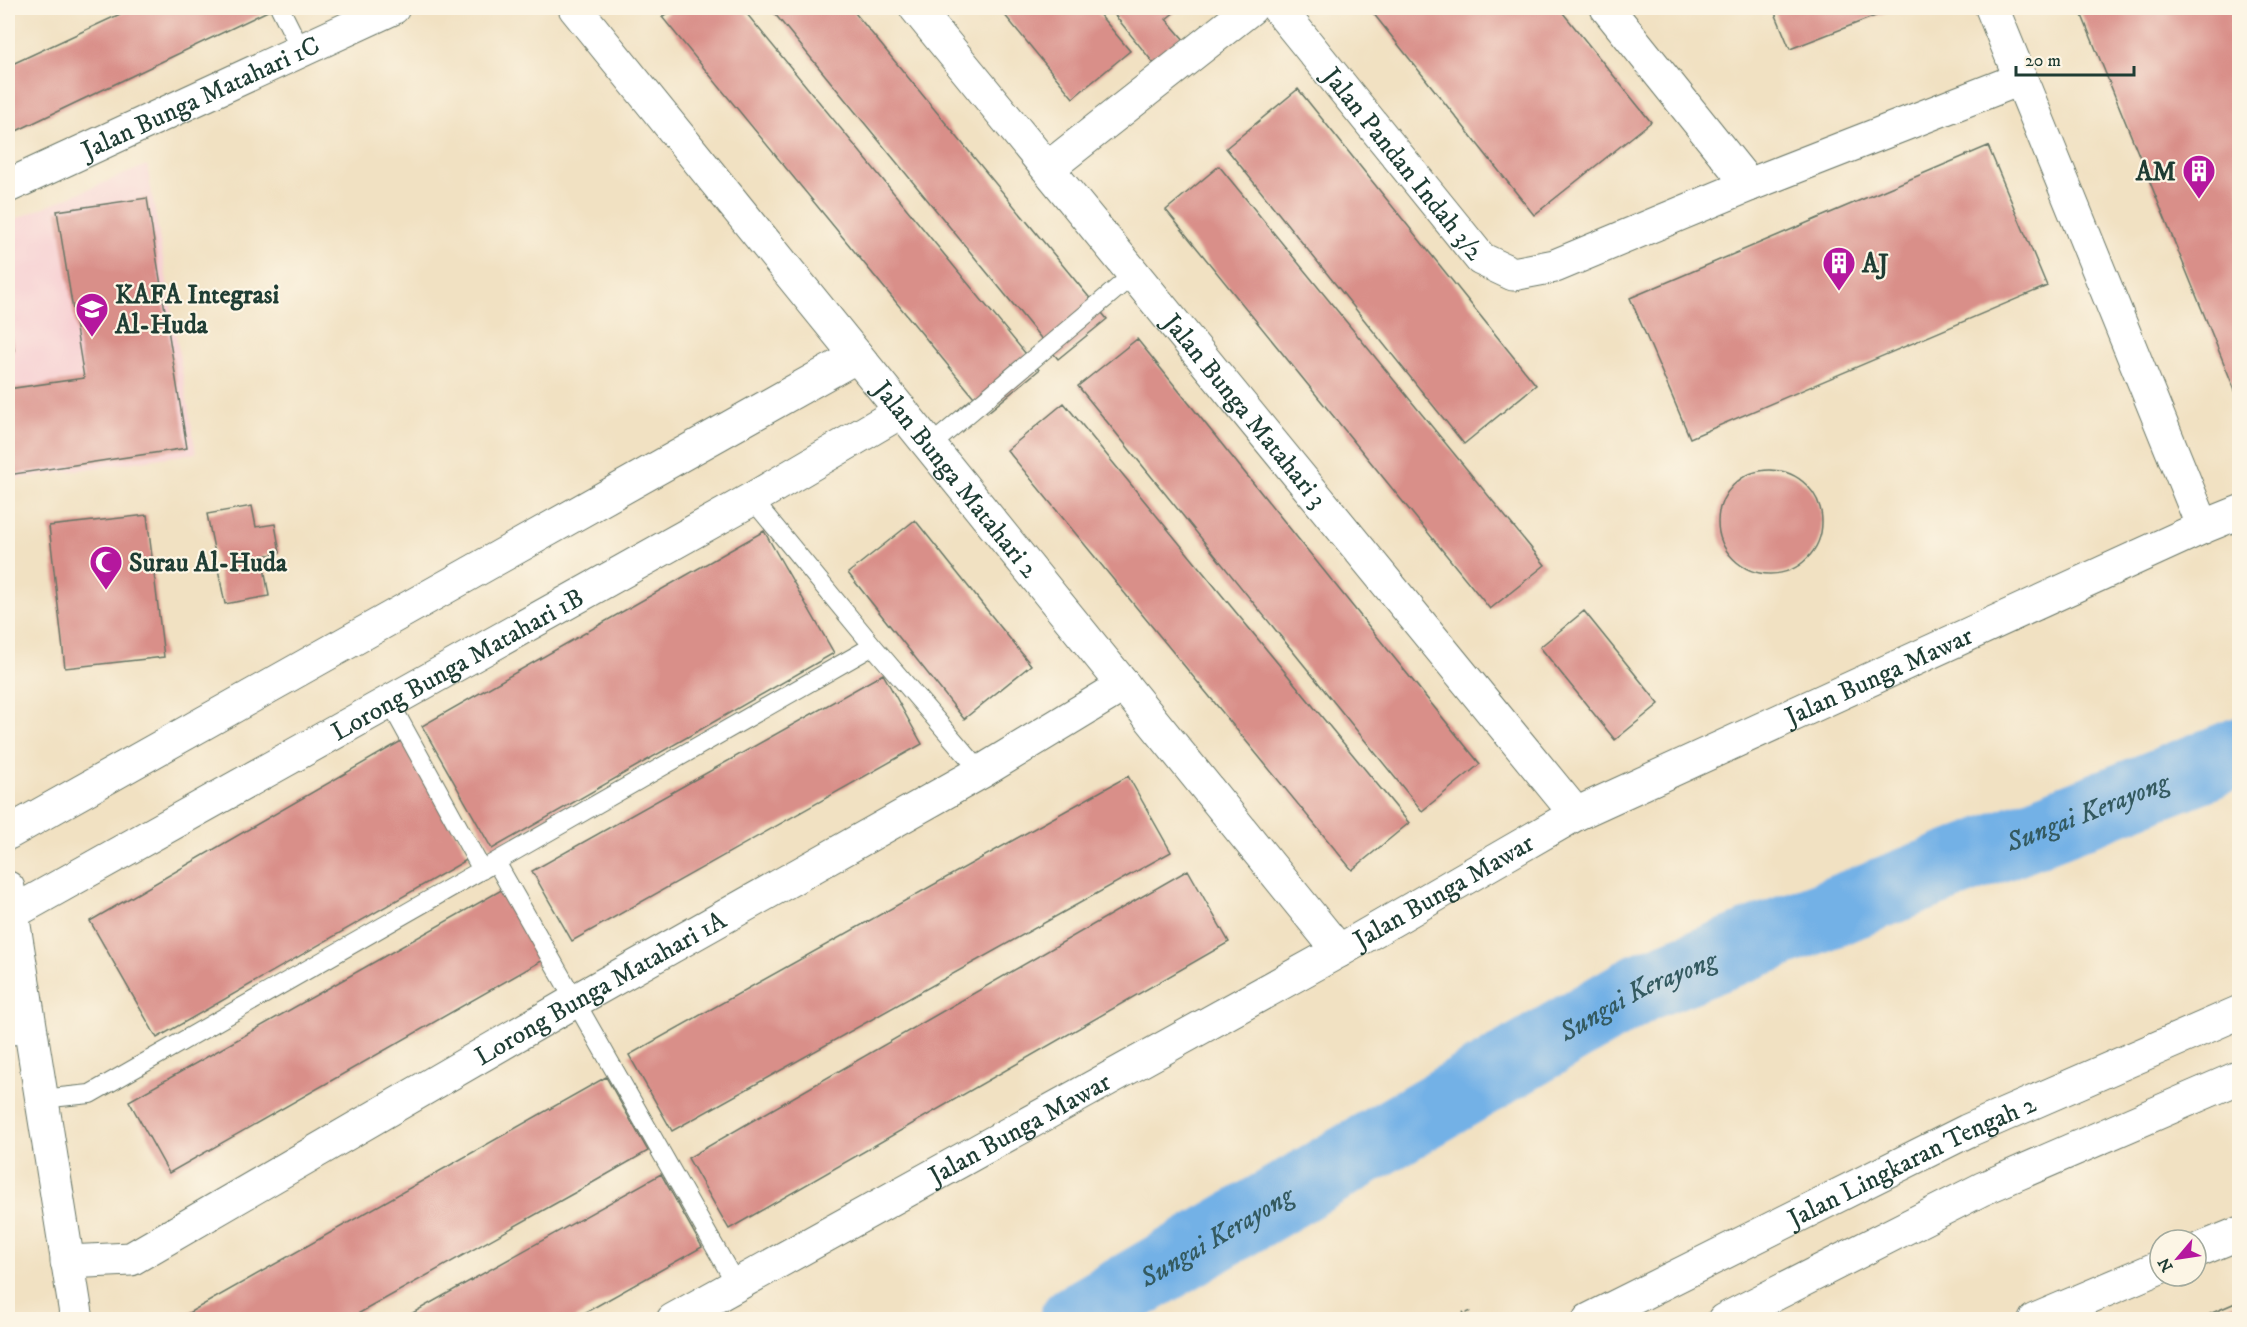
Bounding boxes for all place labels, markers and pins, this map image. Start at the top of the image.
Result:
building icon: AM [2181,153,2217,200]
place label: AM [2135,156,2176,189]
building icon: AJ [1821,245,1857,292]
place label: AJ [1861,248,1889,281]
place label: KAFA Integrasi Al-Huda [114,279,279,342]
school or university icon: KAFA Integrasi Al-Huda [74,291,110,338]
mosque icon: Surau Al-Huda [88,544,124,591]
place label: Surau Al-Huda [129,547,288,580]

